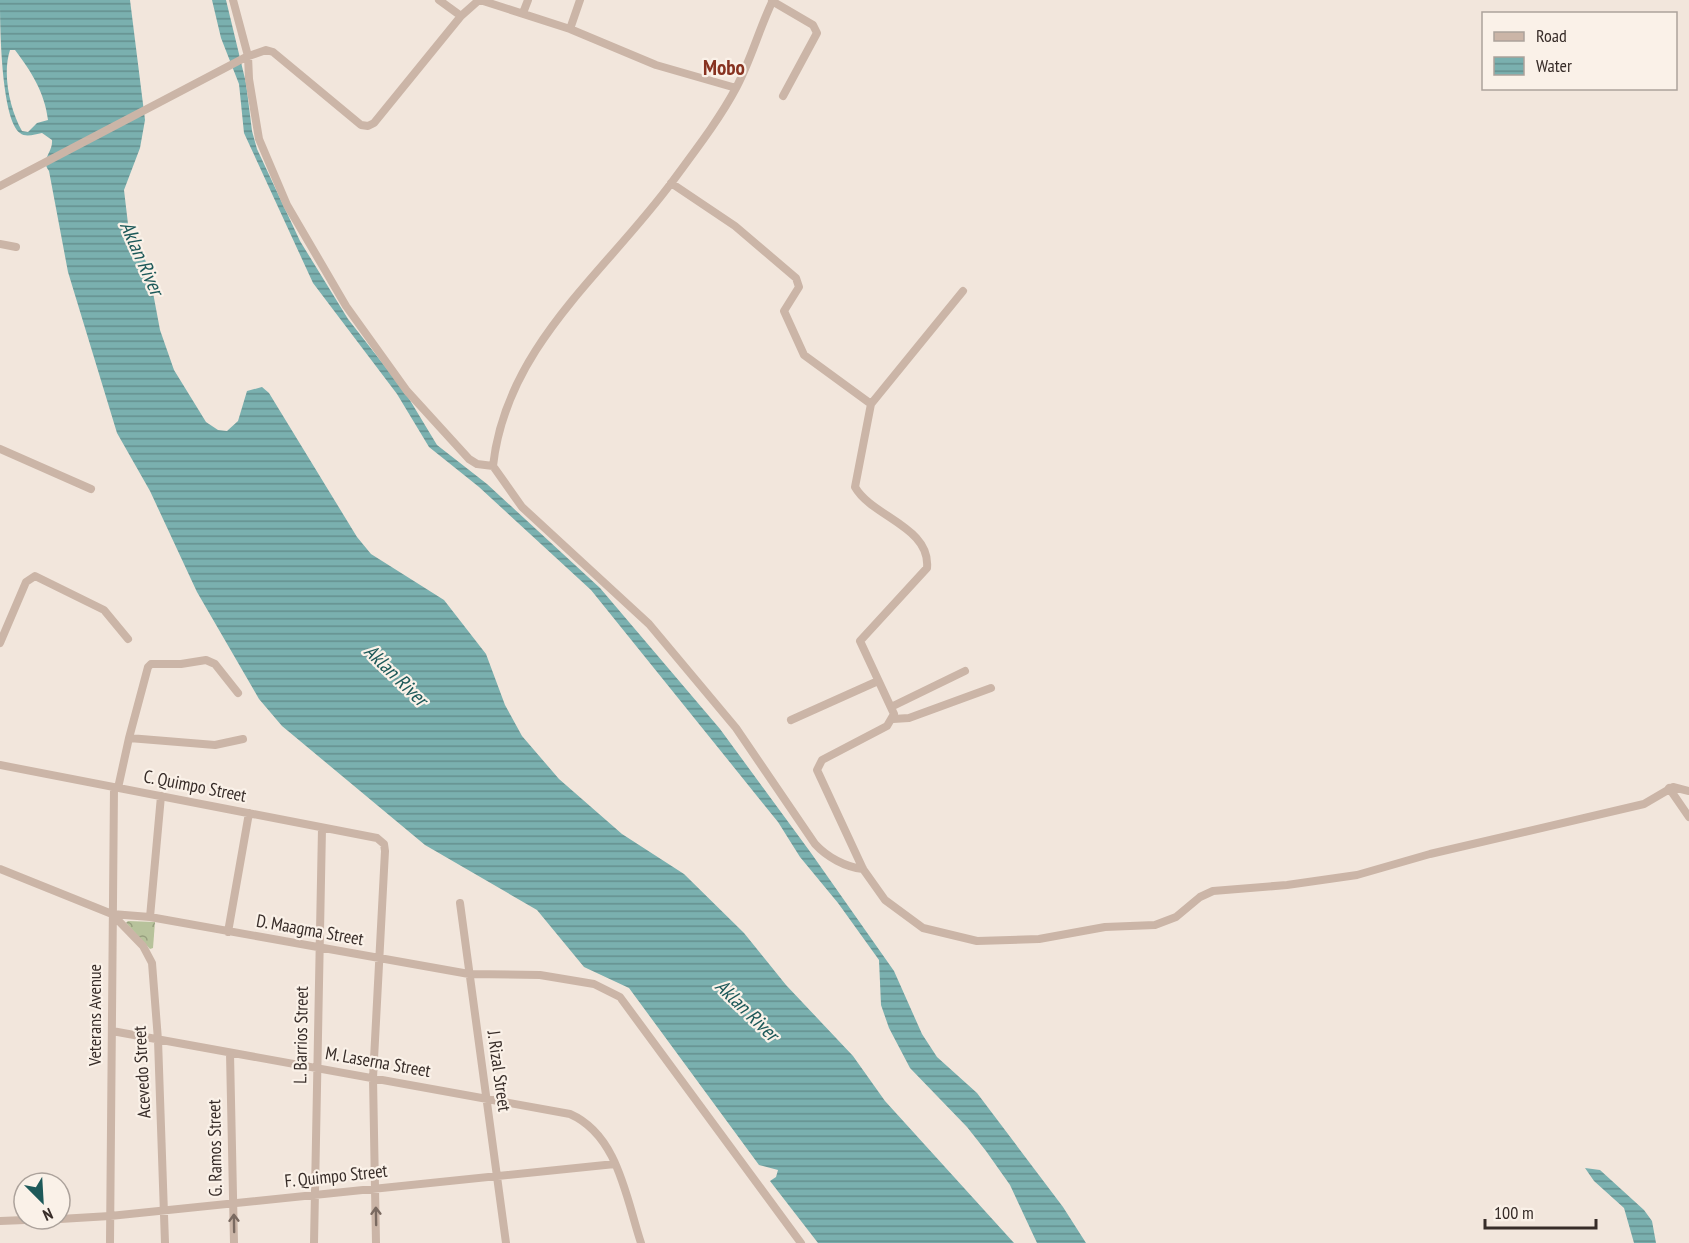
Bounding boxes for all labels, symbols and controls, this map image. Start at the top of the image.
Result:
legend [1482,12,1677,90]
text: Road [1536,24,1567,47]
district label: Mobo [703,54,745,81]
text: Water [1536,54,1572,77]
water label: Aklan River [114,217,171,301]
water label: Aklan River [359,638,435,713]
street label: C. Quimpo Street [142,764,248,807]
street label: D. Maagma Street [255,909,366,950]
street label: Veterans Avenue [83,964,106,1067]
water label: Aklan River [710,973,786,1048]
street label: L. Barrios Street [288,986,313,1084]
street label: Acevedo Street [128,1025,155,1119]
street label: J. Rizal Street [482,1028,517,1113]
street label: M. Laserna Street [324,1041,432,1082]
street label: G. Ramos Street [202,1099,227,1197]
street label: F. Quimpo Street [283,1159,389,1192]
north arrow [12,1171,72,1231]
scale bar [1485,1192,1596,1230]
text: 100 m [1494,1201,1534,1224]
text: N [40,1204,56,1226]
one-way arrow [370,1206,382,1226]
one-way arrow [228,1214,239,1234]

